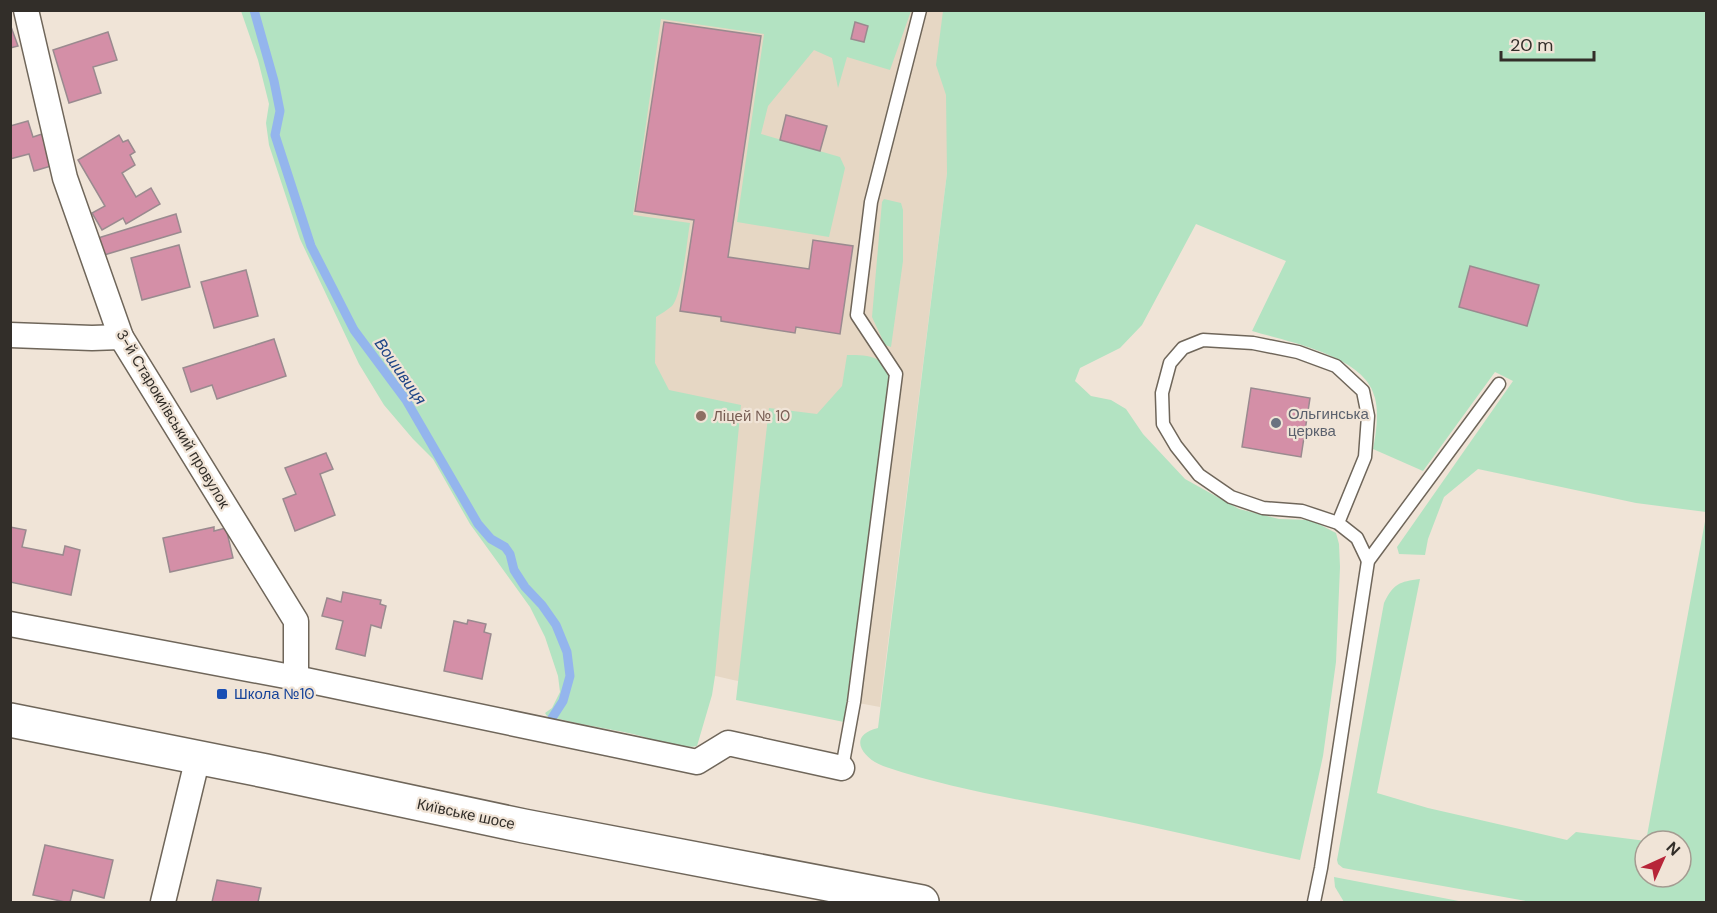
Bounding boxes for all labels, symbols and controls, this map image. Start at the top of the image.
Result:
scale bar [1501,24,1594,62]
text: 20 m [1510,33,1553,57]
street label: 3-й Старокиївський провулок [112,326,235,512]
water label: Вошивиця [370,334,431,409]
place label: Ольгинська церква [1288,404,1369,441]
place label: Ліцей № 10 [713,406,790,426]
marker: Ліцей № 10 [694,409,708,423]
marker: Ольгинська церква [1269,416,1283,430]
place label: Школа №10 [234,684,315,704]
marker: Школа №10 [215,687,229,701]
street label: Київське шосе [415,794,517,834]
north arrow [1633,829,1693,889]
text: N [1662,837,1685,860]

